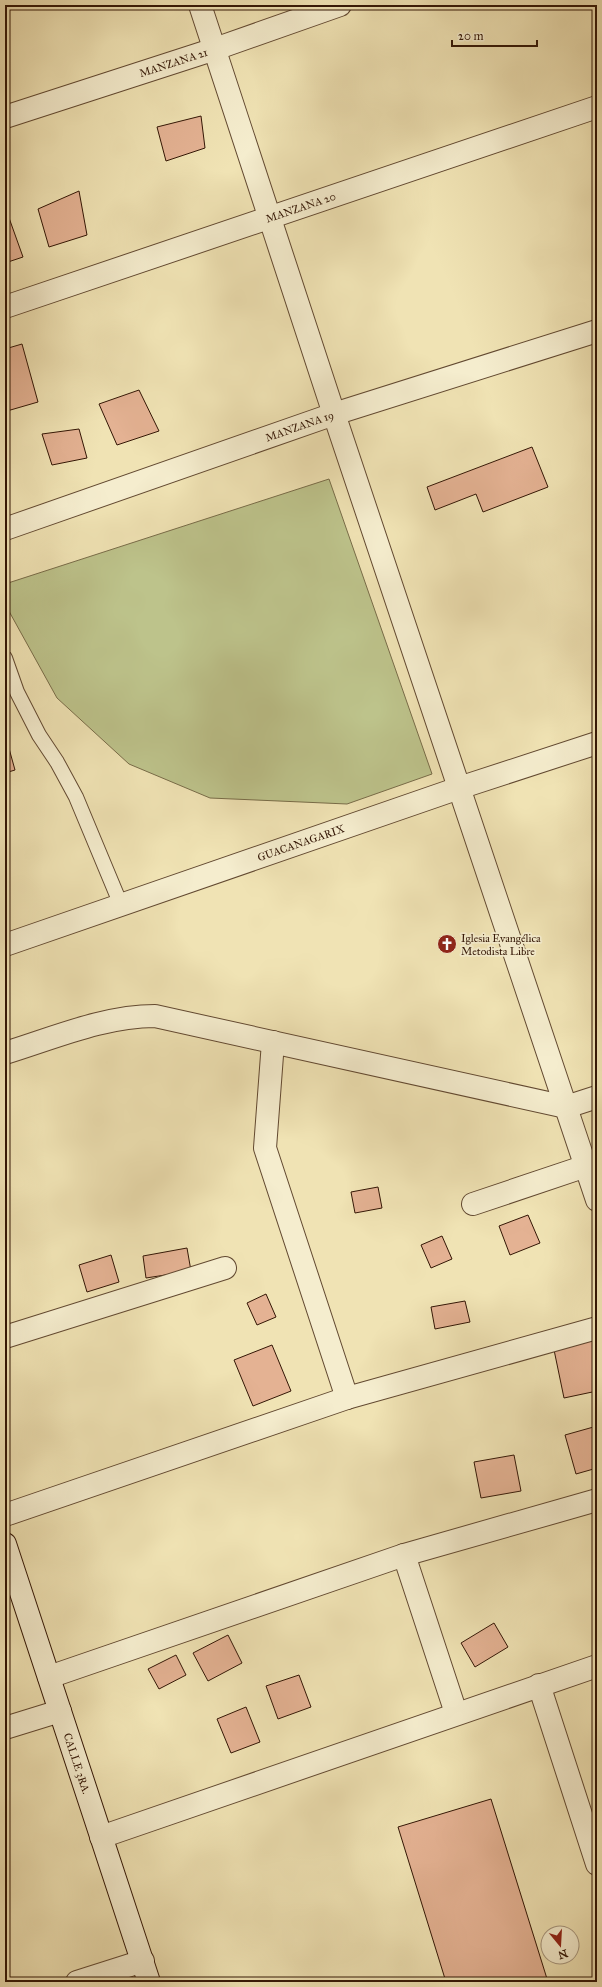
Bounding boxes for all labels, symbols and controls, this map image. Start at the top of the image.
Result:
scale bar [452,22,537,48]
text: 20 m [458,29,484,43]
street label: MANZANA 21 [138,46,209,80]
street label: MANZANA 20 [264,190,338,226]
street label: MANZANA 19 [264,409,336,444]
street label: GUACANAGARIX [256,822,347,864]
place label: Iglesia Evangélica Metodista Libre [461,932,541,958]
church icon: Iglesia Evangélica Metodista Libre [436,933,458,955]
street label: CALLE 3RA. [61,1731,93,1796]
north arrow [540,1925,580,1965]
text: N [556,1946,569,1962]

